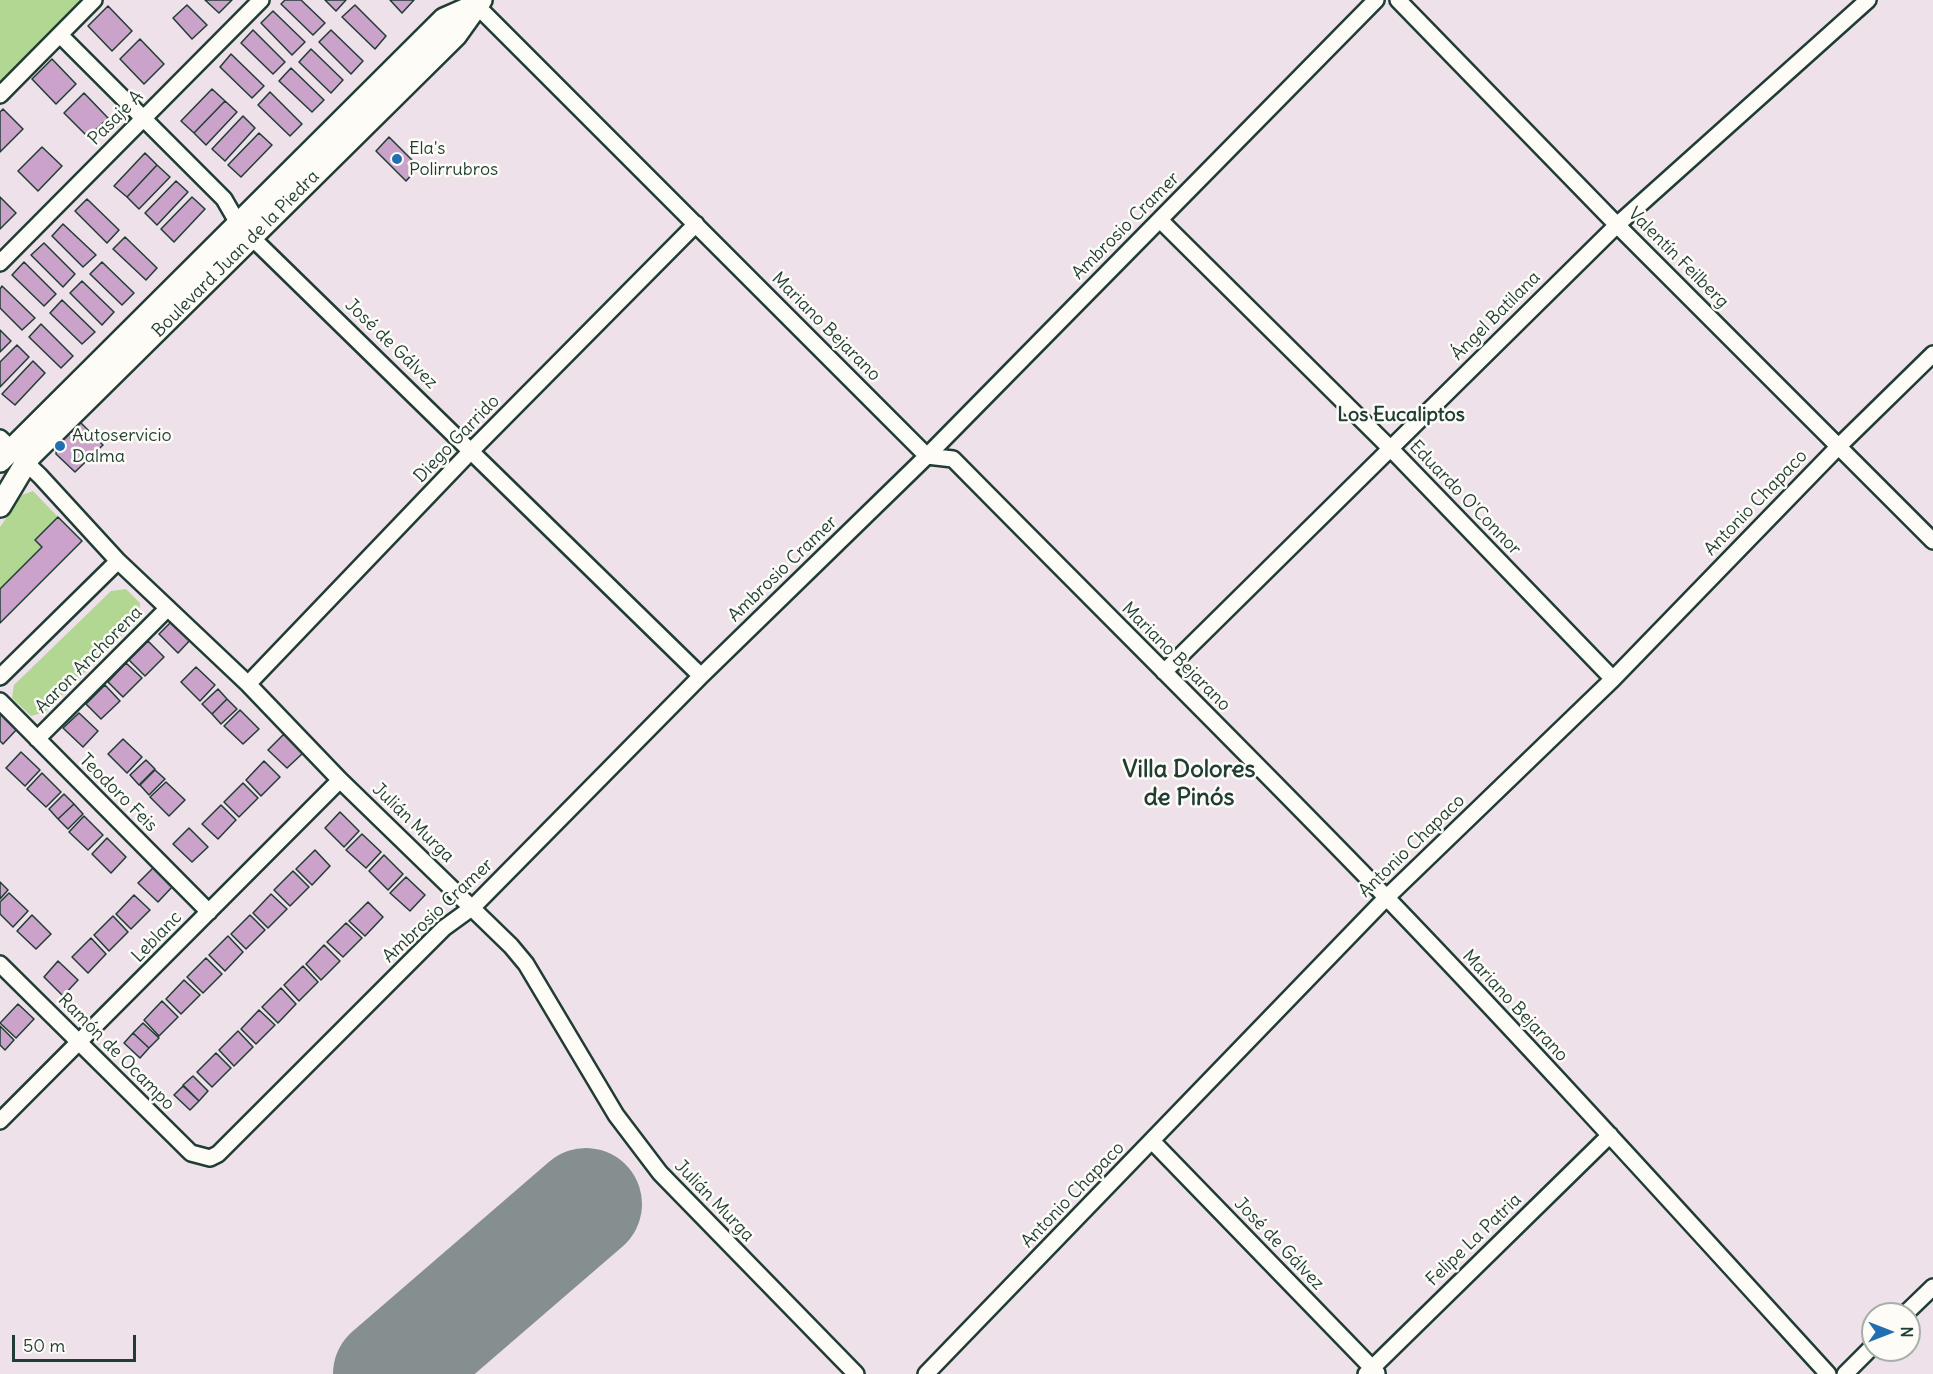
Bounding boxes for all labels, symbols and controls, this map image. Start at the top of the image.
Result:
street label: Pasaje A [84,86,148,150]
place label: Ela's Polirrubros [409,138,498,180]
marker: Ela's Polirrubros [390,152,404,166]
street label: Boulevard Juan de la Piedra [148,166,324,342]
street label: Ambrosio Cramer [1068,168,1184,284]
street label: Valentín Feilberg [1623,203,1733,313]
street label: Ángel Batilana [1447,267,1545,365]
street label: Mariano Bejarano [767,268,885,386]
street label: José de Gálvez [340,294,442,394]
street label: Diego Garrido [410,391,504,487]
district label: Los Eucaliptos [1337,403,1465,427]
place label: Autoservicio Dalma [72,425,172,468]
street label: Eduardo O'Connor [1405,436,1525,560]
marker: Autoservicio Dalma [53,439,67,453]
street label: Antonio Chapaco [1700,446,1812,560]
street label: Ambrosio Cramer [724,511,842,627]
street label: Mariano Bejarano [1117,598,1235,716]
street label: Aaron Anchorena [31,602,147,718]
street label: Teodoro Feis [75,750,161,836]
district label: Villa Dolores de Pinós [1123,756,1255,812]
street label: Julián Murga [368,779,458,867]
street label: Antonio Chapaco [1355,790,1469,902]
street label: Ambrosio Cramer [378,854,498,968]
street label: Leblanc [127,907,187,967]
street label: Mariano Bejarano [1458,946,1572,1066]
street label: Ramón de Ocampo [53,989,179,1115]
street label: Antonio Chapaco [1017,1138,1129,1252]
street label: Julián Murga [670,1156,758,1246]
street label: Felipe La Patria [1422,1189,1526,1291]
street label: José de Gálvez [1229,1193,1329,1295]
north arrow [1861,1302,1921,1362]
scale bar [15,1323,140,1361]
text: N [1897,1326,1917,1338]
text: 50 m [23,1334,65,1357]

